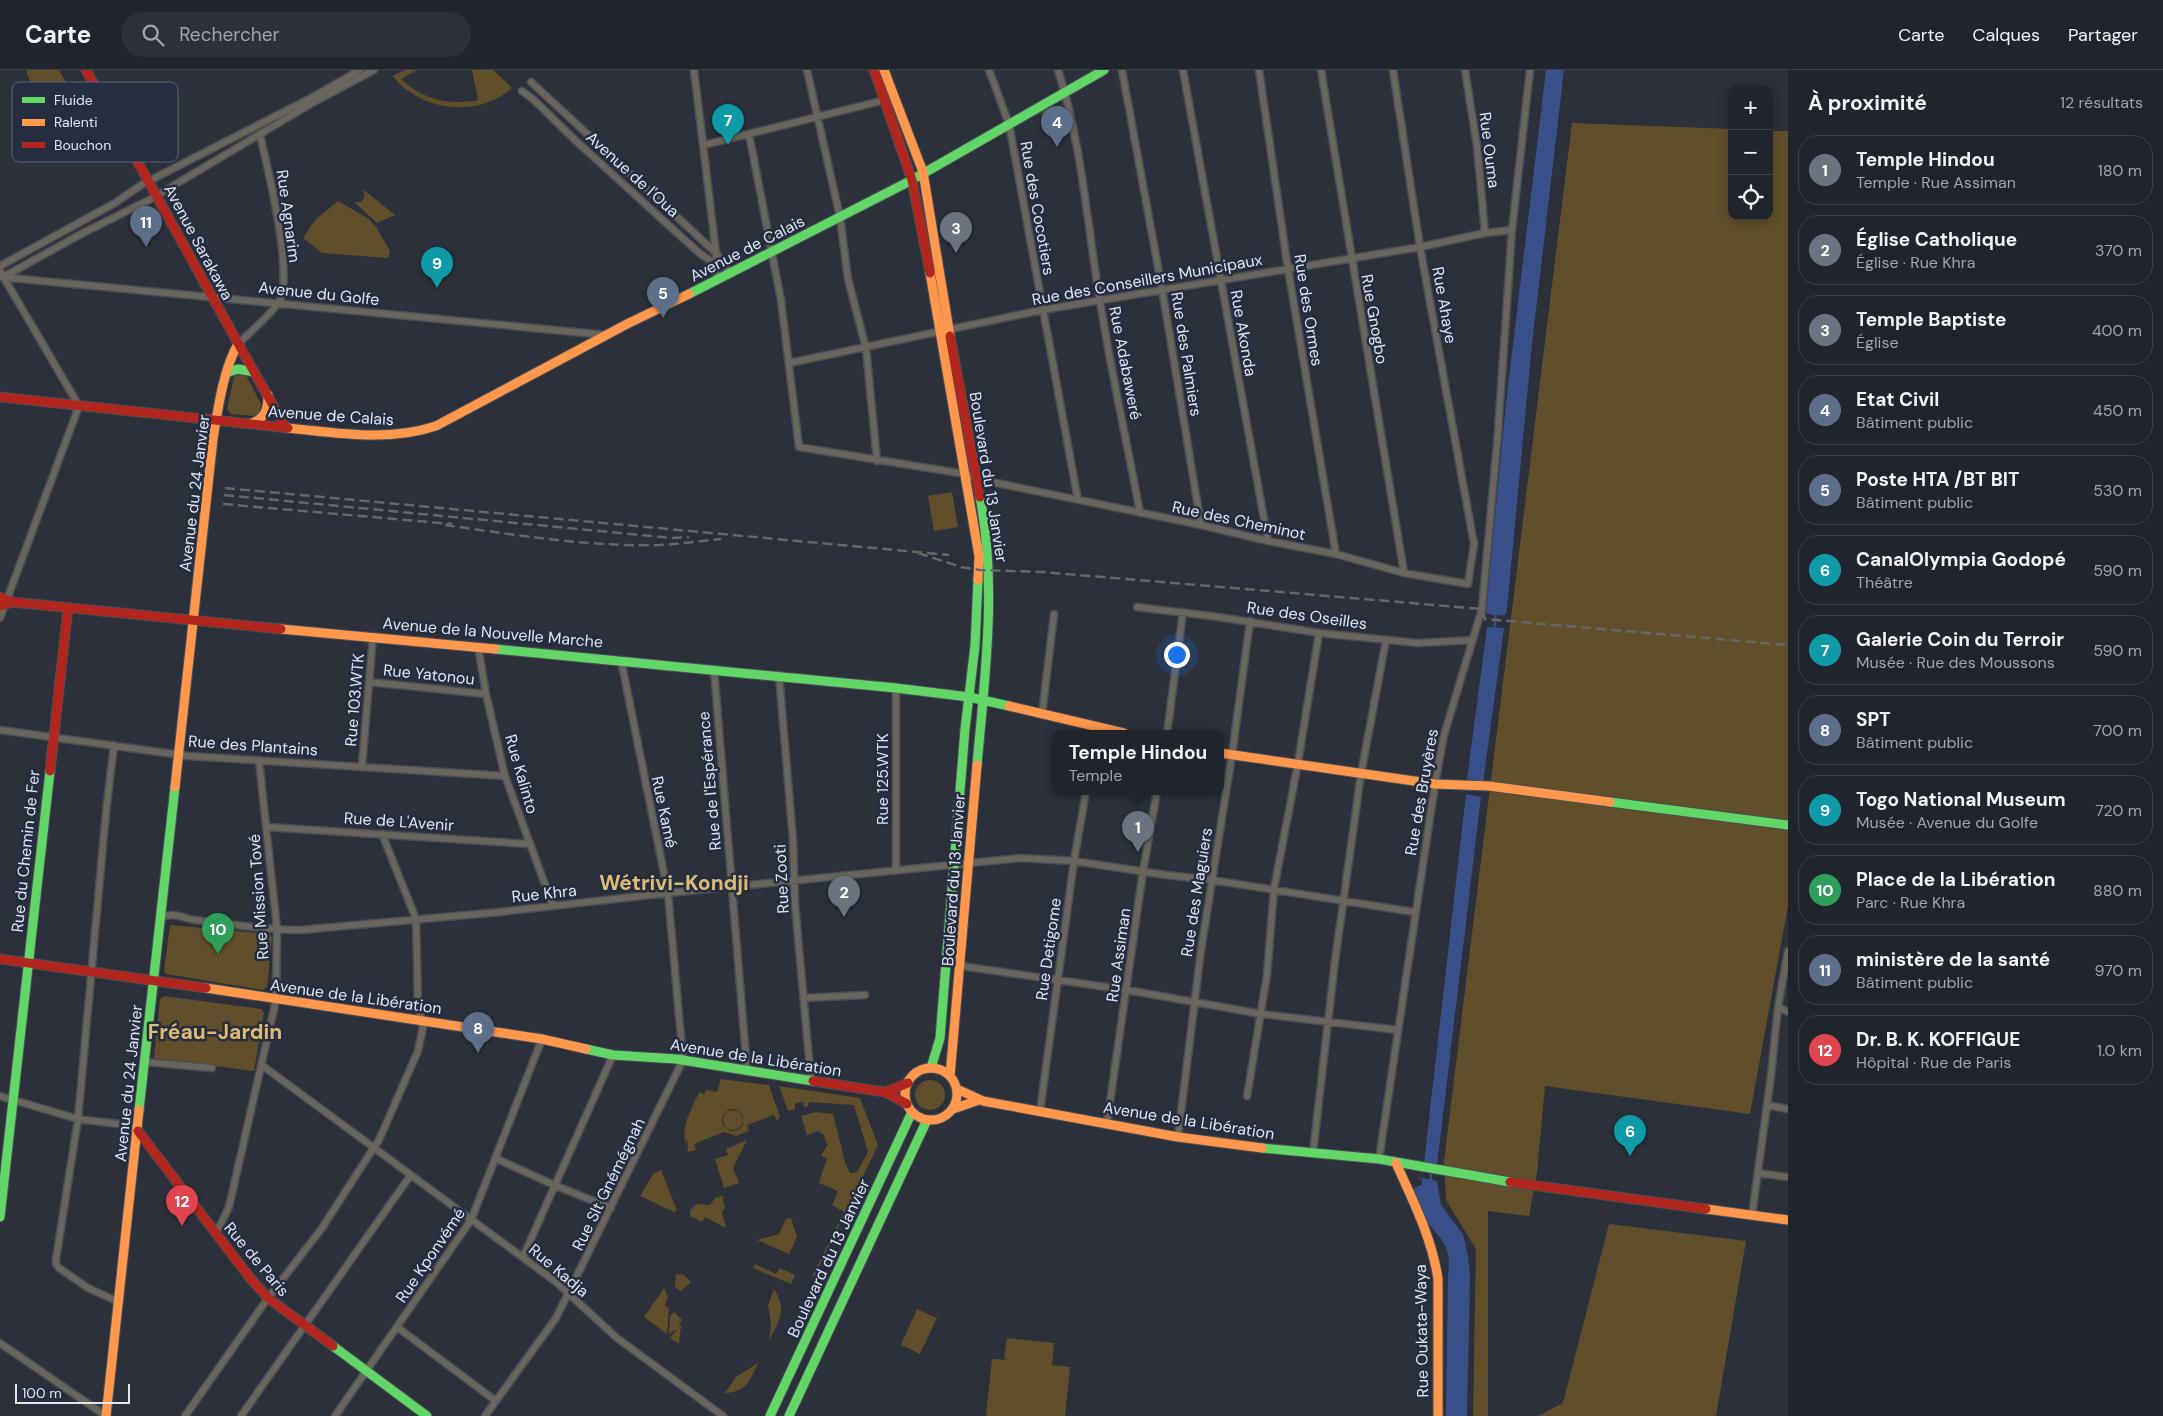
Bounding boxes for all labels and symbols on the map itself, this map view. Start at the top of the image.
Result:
legend [12,82,178,162]
text: Fluide [54,91,93,109]
pin: 7 [712,104,744,145]
pin: 4 [1041,106,1073,147]
street label: Rue Ouma [1474,111,1505,189]
text: Ralenti [54,113,98,131]
street label: Avenue de l'Oua [582,127,684,222]
text: Bouchon [54,136,111,154]
street label: Rue des Cocotiers [1015,139,1060,277]
street label: Rue Agnarim [272,168,305,264]
street label: Avenue Sarakawa [159,181,238,304]
pin: 11 [130,206,162,247]
street label: Avenue de Calais [686,210,808,286]
pin: 3 [940,212,972,253]
pin: 9 [421,247,453,288]
street label: Rue des Conseillers Municipaux [1030,249,1264,310]
street label: Rue des Ormes [1289,253,1328,368]
street label: Rue Ahaye [1427,265,1462,345]
street label: Rue Gnogbo [1356,272,1393,366]
street label: Avenue du Golfe [257,277,380,310]
pin: 5 [647,277,679,318]
street label: Rue Akonda [1226,288,1261,378]
street label: Rue des Palmiers [1166,290,1207,418]
street label: Rue Adabaweré [1104,305,1147,422]
street label: Boulevard du 13 Janvier [965,390,1012,564]
street label: Avenue de Calais [267,401,395,430]
street label: Avenue du 24 Janvier [174,413,215,573]
street label: Rue des Cheminot [1170,496,1308,545]
street label: Rue des Oseilles [1246,597,1368,634]
street label: Avenue de la Nouvelle Marche [382,612,604,653]
your location [1164,642,1190,668]
street label: Rue 103.WTK [340,653,369,747]
street label: Rue Yatonou [382,659,476,690]
street label: Rue de l'Espérance [693,710,726,851]
street label: Rue des Bruyères [1400,727,1443,857]
street label: Rue des Plantains [187,730,319,761]
street label: Rue Kalinto [500,732,543,816]
street label: Rue 125.WTK [872,733,893,825]
street label: Rue du Chemin de Fer [7,769,44,933]
street label: Rue Kamé [647,774,682,850]
street label: Boulevard du 13 Janvier [937,793,970,967]
street label: Rue de L'Avenir [343,807,455,836]
pin: 1 [1122,811,1154,852]
street label: Rue des Maguiers [1176,826,1217,958]
street label: Rue Mission Tové [244,833,273,960]
street label: Rue Zooti [769,844,794,914]
district label: Wétrivi-Kondji [599,869,749,897]
pin: 2 [828,876,860,917]
street label: Rue Khra [511,880,578,907]
street label: Rue Detigome [1031,896,1066,1002]
street label: Rue Assiman [1102,907,1135,1003]
pin: 10 [202,913,234,954]
street label: Avenue de la Libération [269,974,443,1019]
street label: Avenue du 24 Janvier [110,1003,147,1163]
pin: 8 [462,1012,494,1053]
district label: Fréau-Jardin [148,1018,282,1046]
street label: Avenue de la Libération [669,1034,843,1081]
street label: Avenue de la Libération [1102,1097,1276,1144]
street label: Rue Slt Gnémégnah [567,1114,650,1254]
pin: 6 [1614,1115,1646,1156]
street label: Boulevard du 13 Janvier [782,1176,874,1341]
pin: 12 [166,1185,198,1226]
street label: Rue Kponvémé [391,1204,470,1307]
street label: Rue de Paris [219,1218,294,1301]
street label: Rue Kadja [524,1239,593,1302]
street label: Rue Oukata-Waya [1410,1264,1433,1398]
scale bar [15,1381,130,1404]

